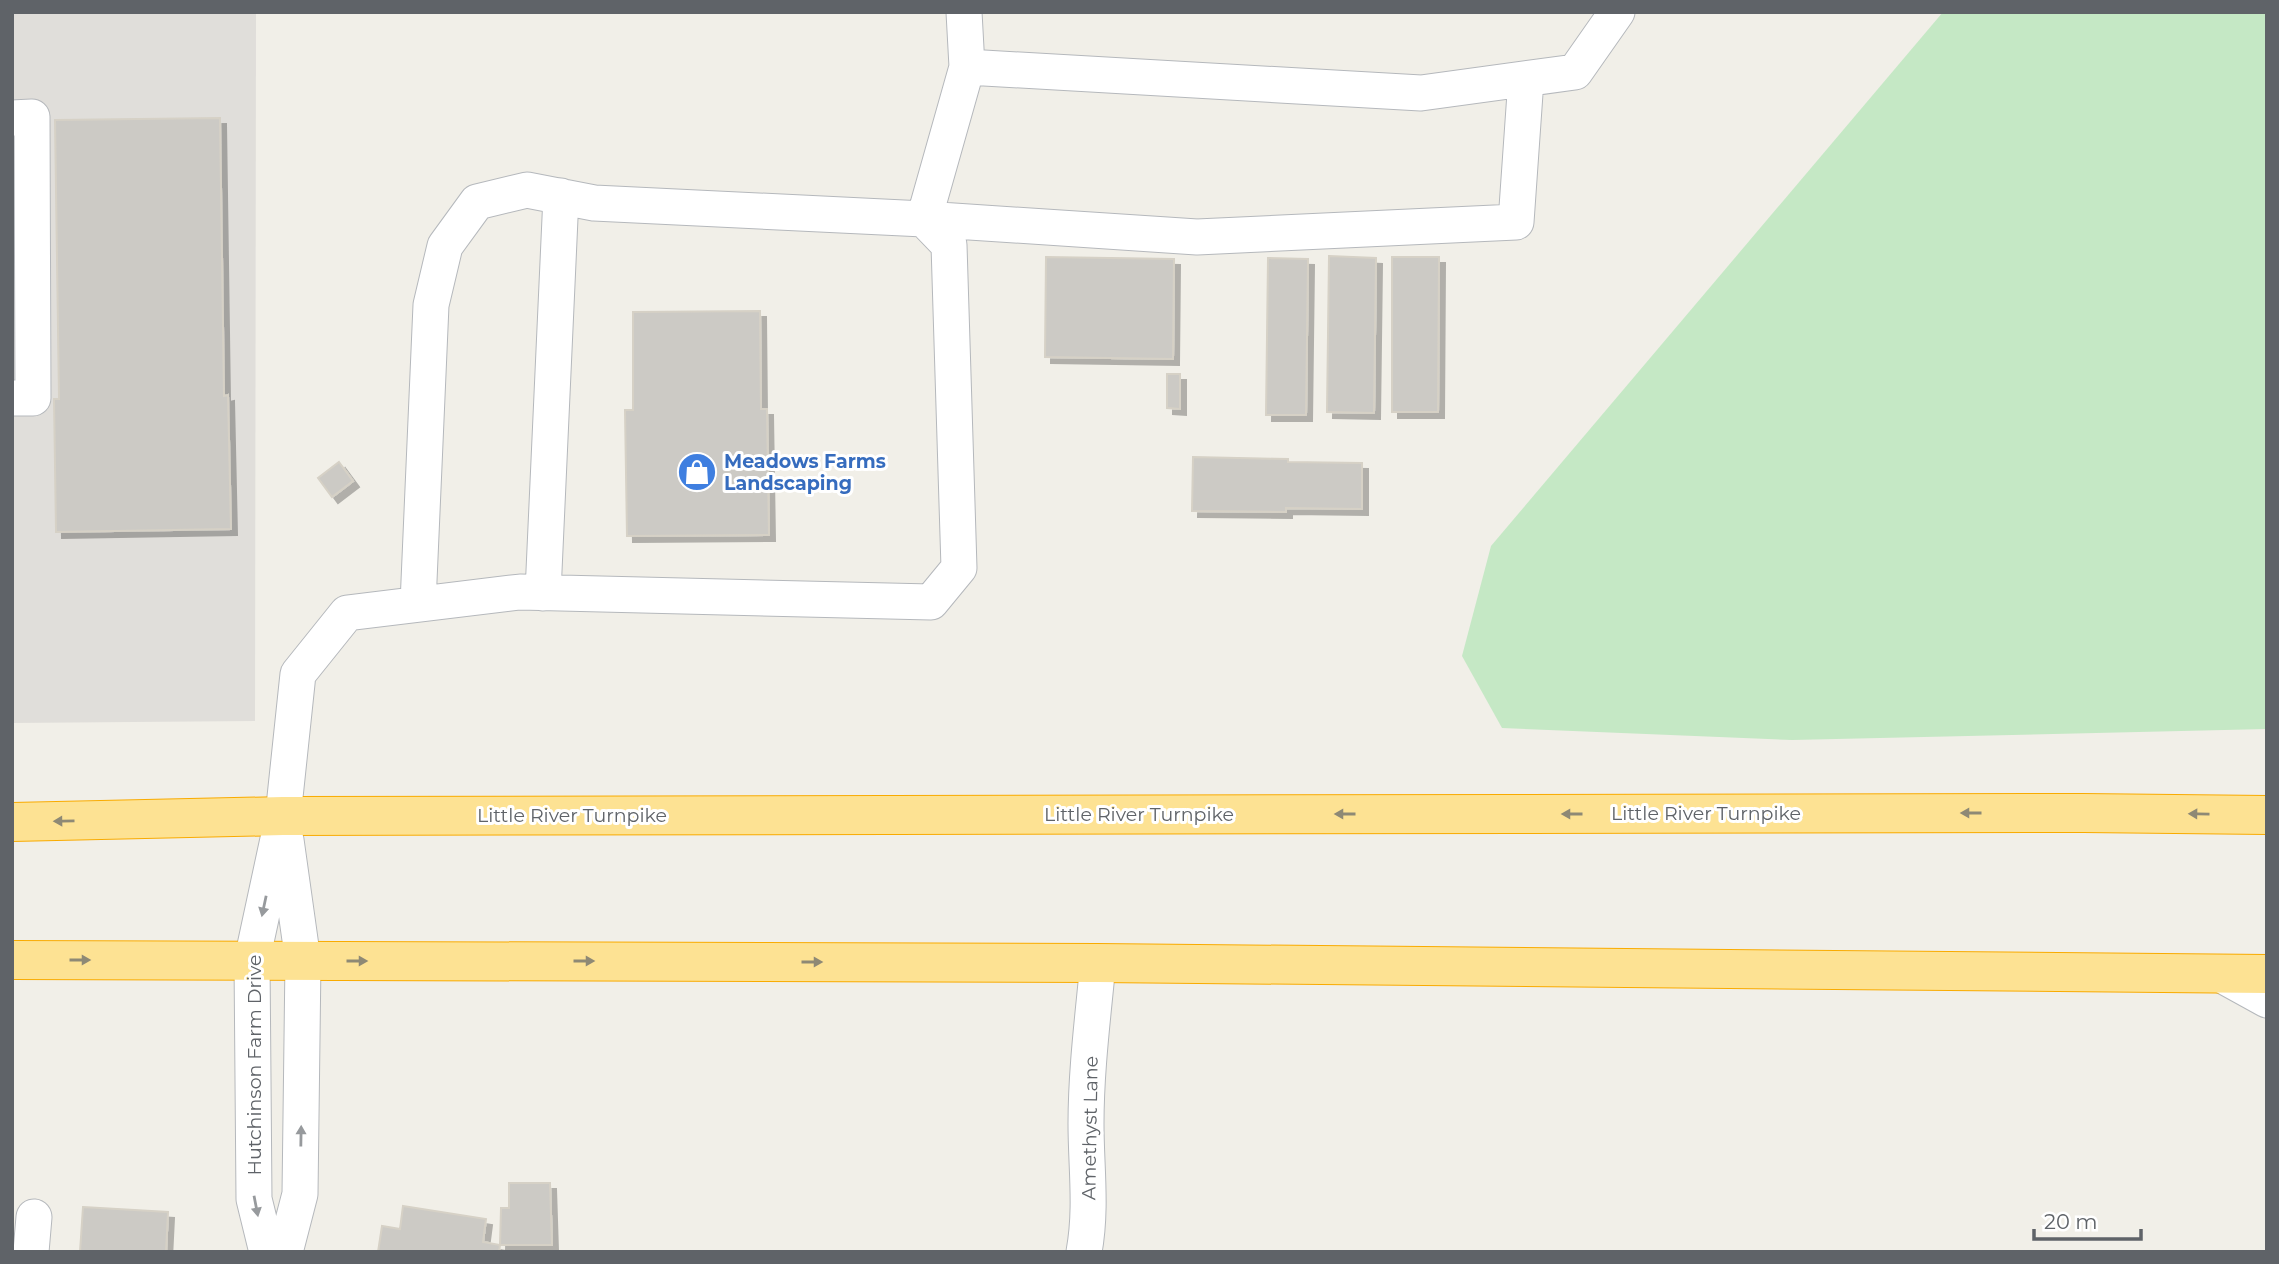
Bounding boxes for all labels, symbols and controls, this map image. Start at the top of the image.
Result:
place label: Meadows Farms Landscaping [724,450,886,495]
shop icon: Meadows Farms Landscaping [676,451,718,493]
street label: Little River Turnpike [1611,802,1801,825]
street label: Little River Turnpike [1044,803,1234,826]
street label: Little River Turnpike [477,804,667,827]
one-way arrow [1960,807,1982,819]
one-way arrow [1333,808,1355,820]
one-way arrow [1561,808,1583,820]
one-way arrow [2187,808,2209,820]
one-way arrow [53,815,75,827]
one-way arrow [258,896,269,918]
one-way arrow [70,954,92,966]
street label: Hutchinson Farm Drive [243,954,266,1176]
one-way arrow [346,955,368,967]
one-way arrow [574,955,596,967]
one-way arrow [801,956,823,968]
street label: Amethyst Lane [1077,1056,1103,1200]
one-way arrow [295,1125,307,1147]
one-way arrow [251,1195,262,1217]
scale bar [2034,1198,2141,1242]
text: 20 m [2044,1209,2098,1234]

